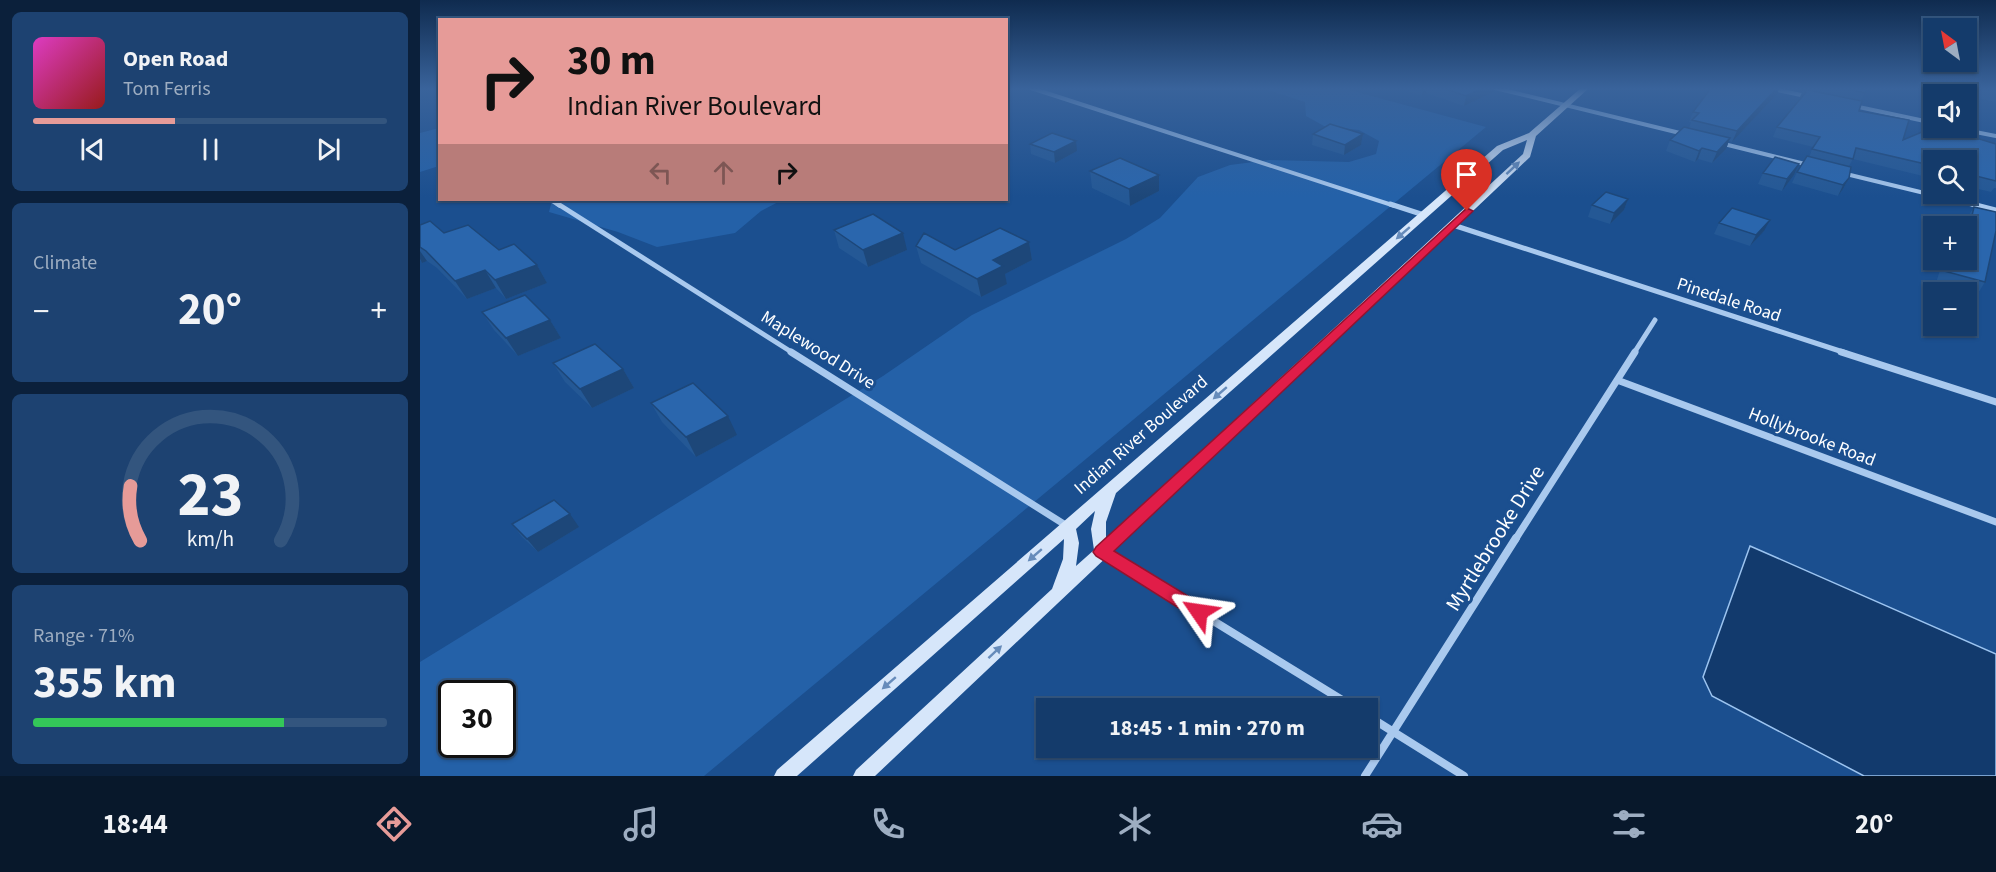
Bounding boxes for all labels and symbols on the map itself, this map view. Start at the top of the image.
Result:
north arrow [1923,18,1977,72]
pin [1441,149,1492,211]
one-way arrow [1505,162,1520,175]
one-way arrow [1396,226,1411,239]
street label: Pinedale Road [1674,271,1784,329]
street label: Maplewood Drive [756,305,880,395]
street label: Indian River Boulevard [1069,370,1213,500]
one-way arrow [1213,386,1228,399]
street label: Hollybrooke Road [1745,401,1879,473]
street label: Myrtlebrooke Drive [1438,459,1552,617]
one-way arrow [1028,548,1043,561]
position arrow [1167,580,1231,644]
one-way arrow [987,646,1002,659]
one-way arrow [882,676,897,689]
speed limit sign: 30 [438,680,516,758]

